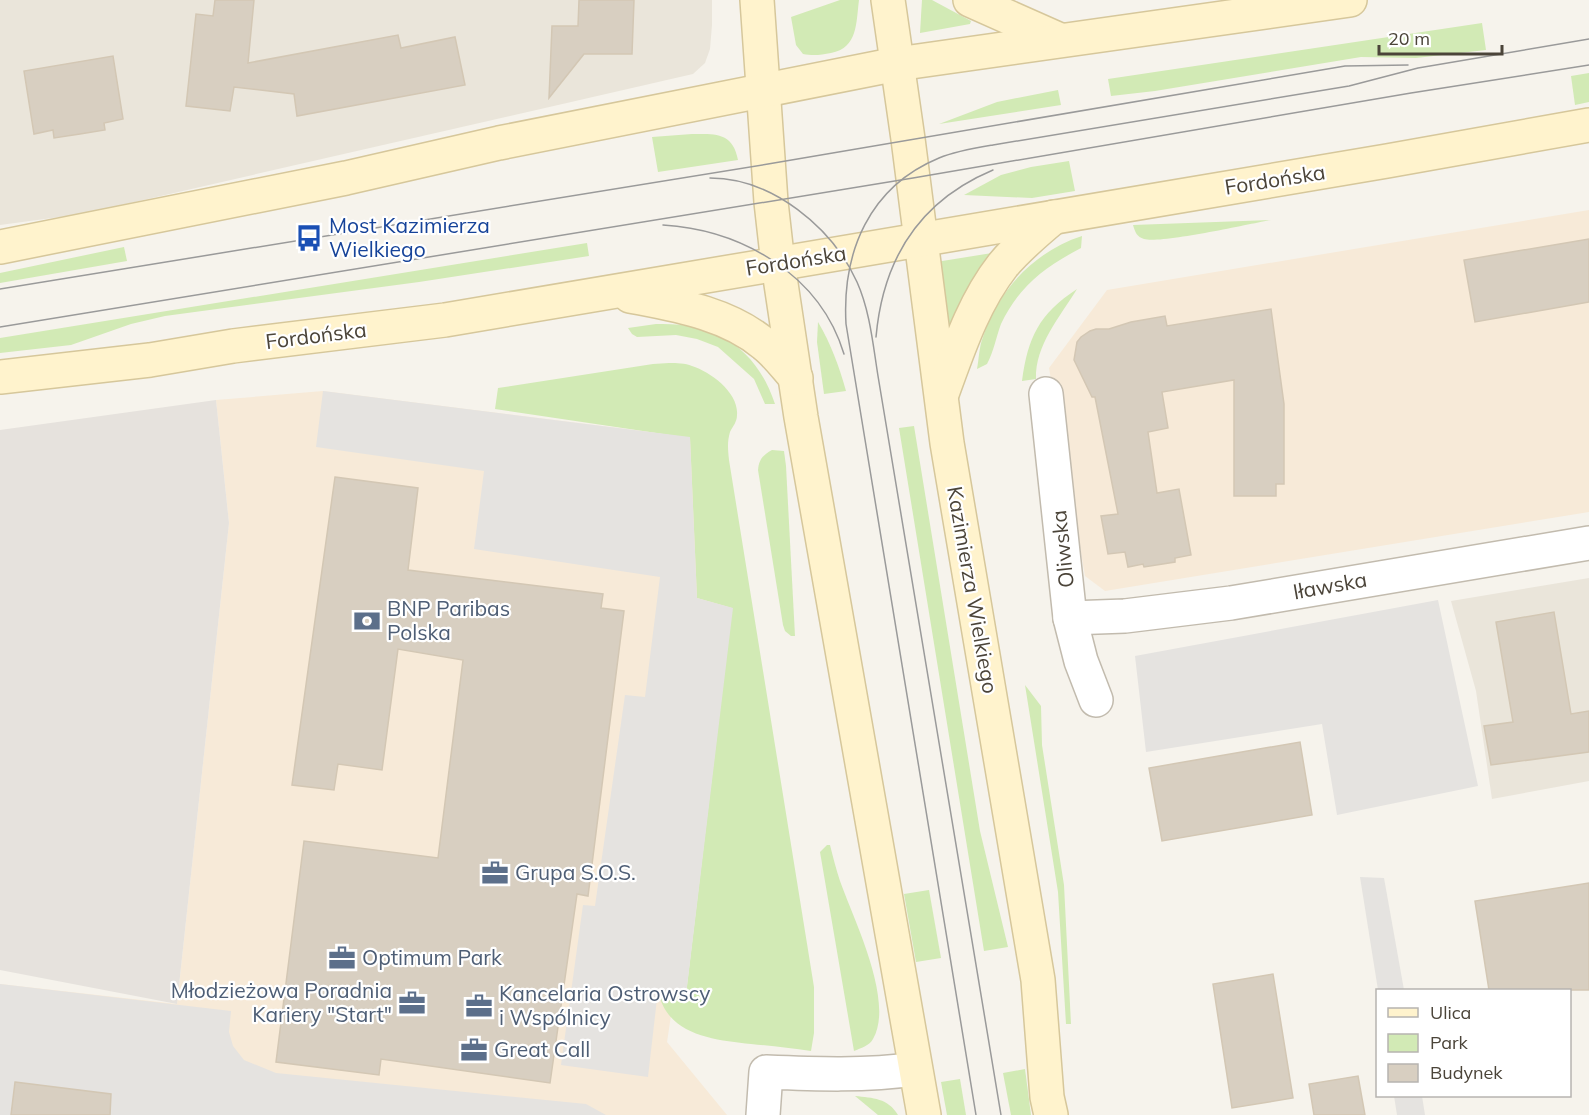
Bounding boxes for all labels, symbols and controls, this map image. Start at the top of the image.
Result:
scale bar [1379,18,1502,56]
text: 20 m [1388,27,1430,50]
street label: Fordońska [1223,158,1327,200]
place label: Most Kazimierza Wielkiego [329,212,490,262]
bus stop icon: Most Kazimierza Wielkiego [294,223,324,253]
street label: Fordońska [744,239,848,281]
street label: Fordońska [264,316,368,354]
street label: Kazimierza Wielkiego [942,484,1004,695]
street label: Oliwska [1045,509,1079,589]
street label: Iławska [1291,566,1369,604]
place label: BNP Paribas Polska [387,595,510,645]
bank icon: BNP Paribas Polska [352,606,382,636]
office icon: Grupa S.O.S. [480,858,510,888]
place label: Grupa S.O.S. [515,859,636,885]
office icon: Optimum Park [327,943,357,973]
place label: Optimum Park [362,944,502,970]
place label: Młodzieżowa Poradnia Kariery "Start" [171,977,392,1027]
place label: Kancelaria Ostrowscy i Wspólnicy [499,980,710,1030]
office icon: Młodzieżowa Poradnia Kariery "Start" [397,988,427,1018]
legend [1376,989,1571,1097]
office icon: Kancelaria Ostrowscy i Wspólnicy [464,991,494,1021]
text: Ulica [1430,1001,1471,1024]
text: Park [1430,1031,1469,1054]
office icon: Great Call [459,1035,489,1065]
place label: Great Call [494,1036,590,1062]
text: Budynek [1430,1061,1503,1084]

